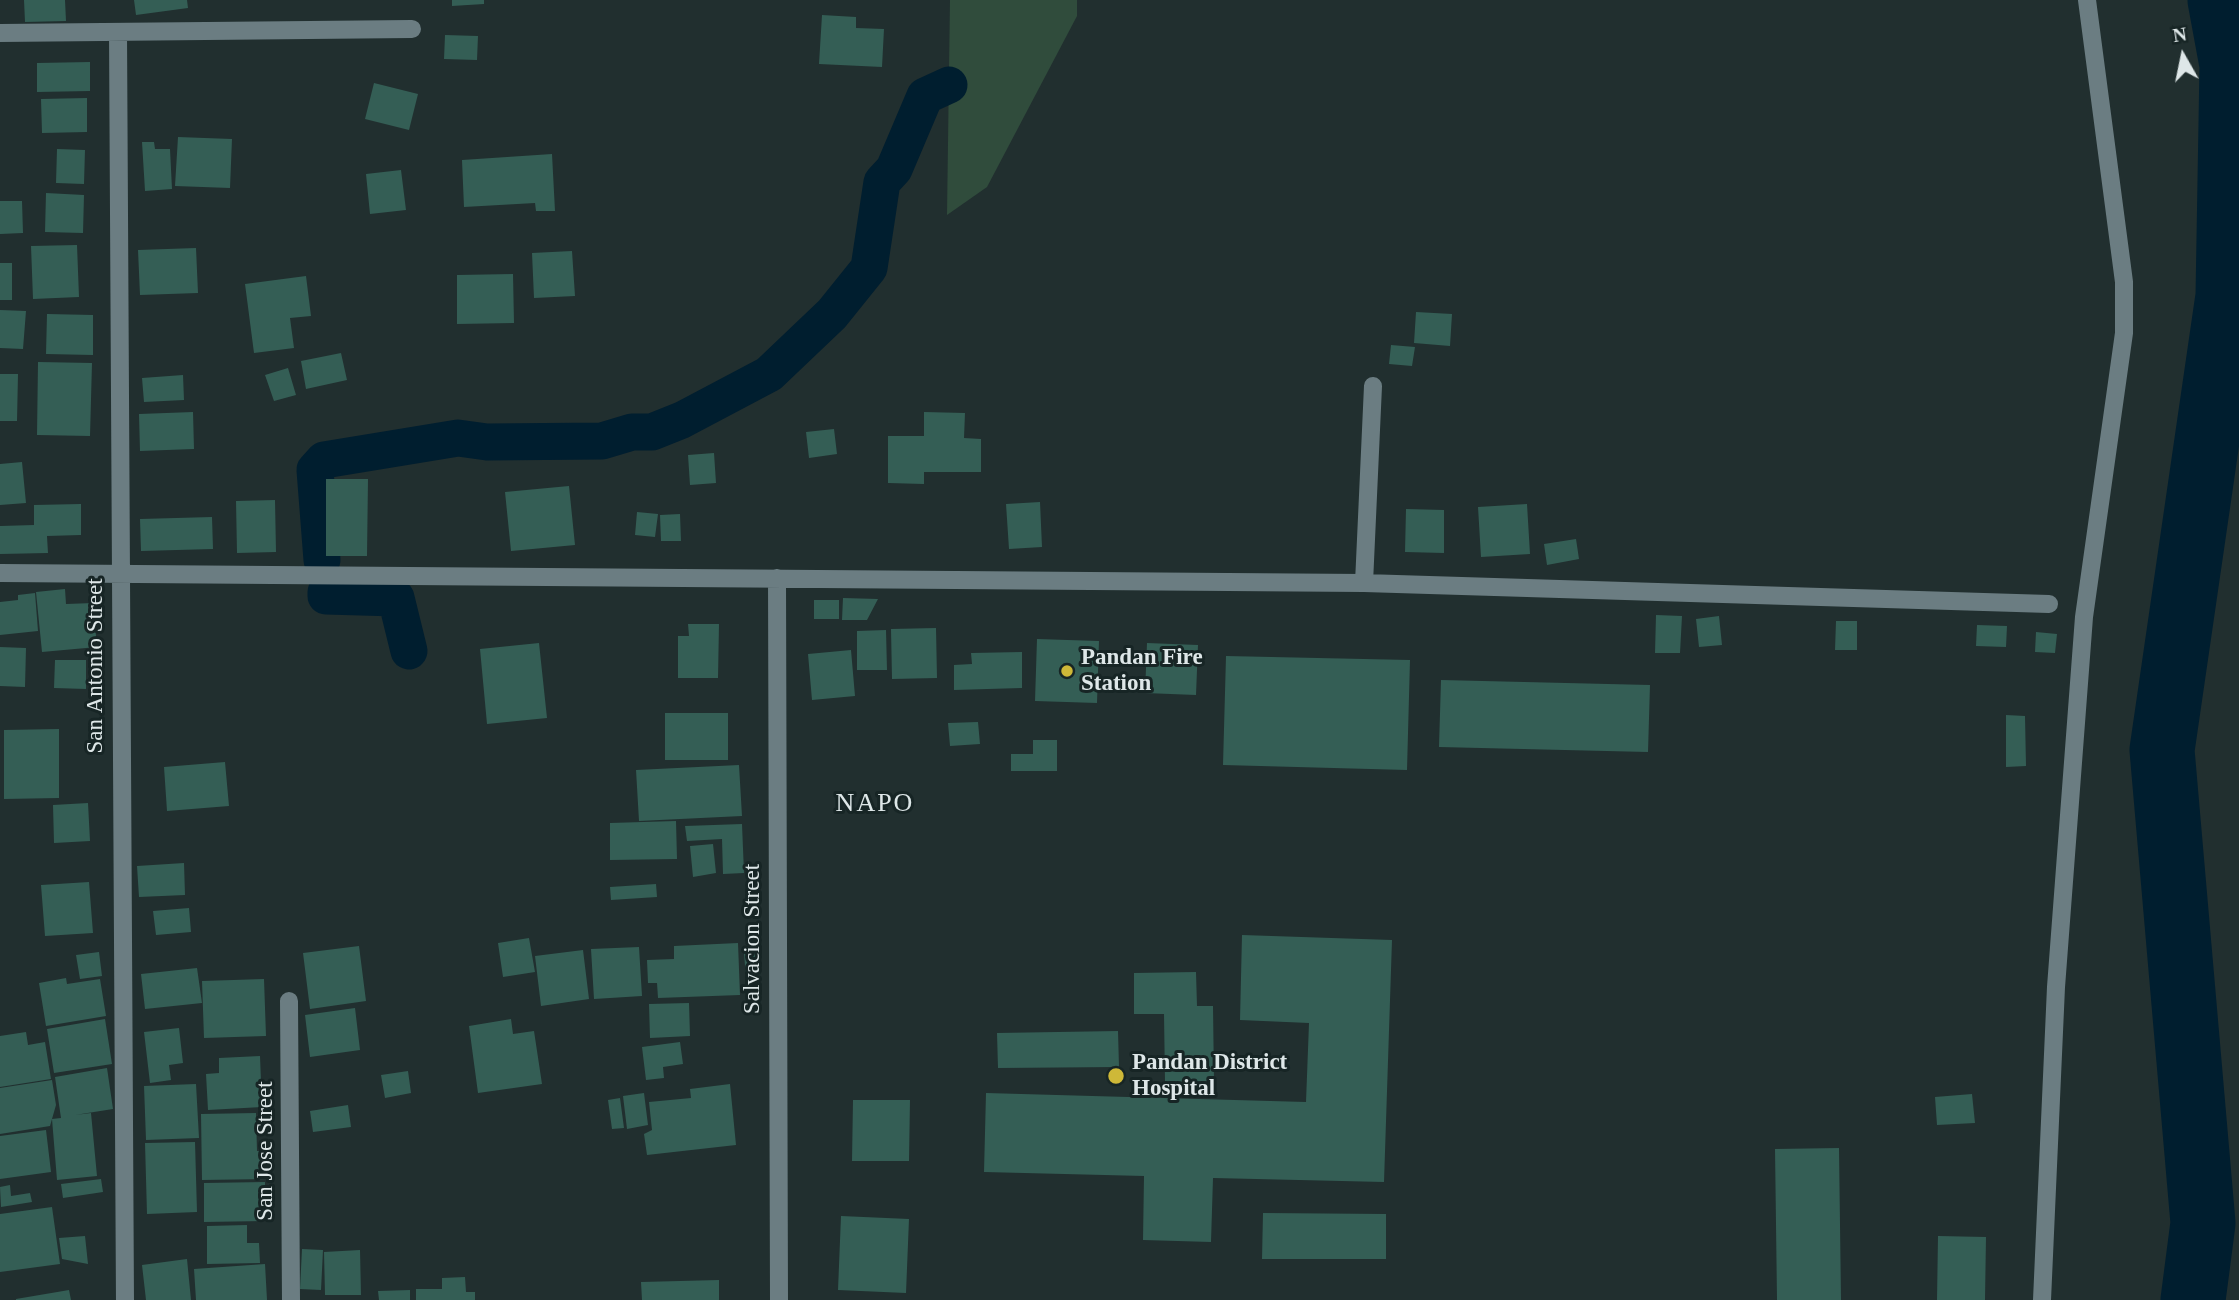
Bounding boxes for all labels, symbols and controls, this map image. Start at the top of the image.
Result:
north arrow [2148,21,2218,91]
text: N [2171,23,2188,46]
street label: San Antonio Street [82,578,110,754]
place label: Pandan Fire Station [1081,644,1203,698]
marker: Pandan Fire Station [1059,663,1075,679]
district label: NAPO [836,788,914,820]
street label: Salvacion Street [739,864,767,1014]
place label: Pandan District Hospital [1132,1049,1287,1103]
marker: Pandan District Hospital [1106,1066,1126,1086]
street label: San Jose Street [252,1081,280,1221]

